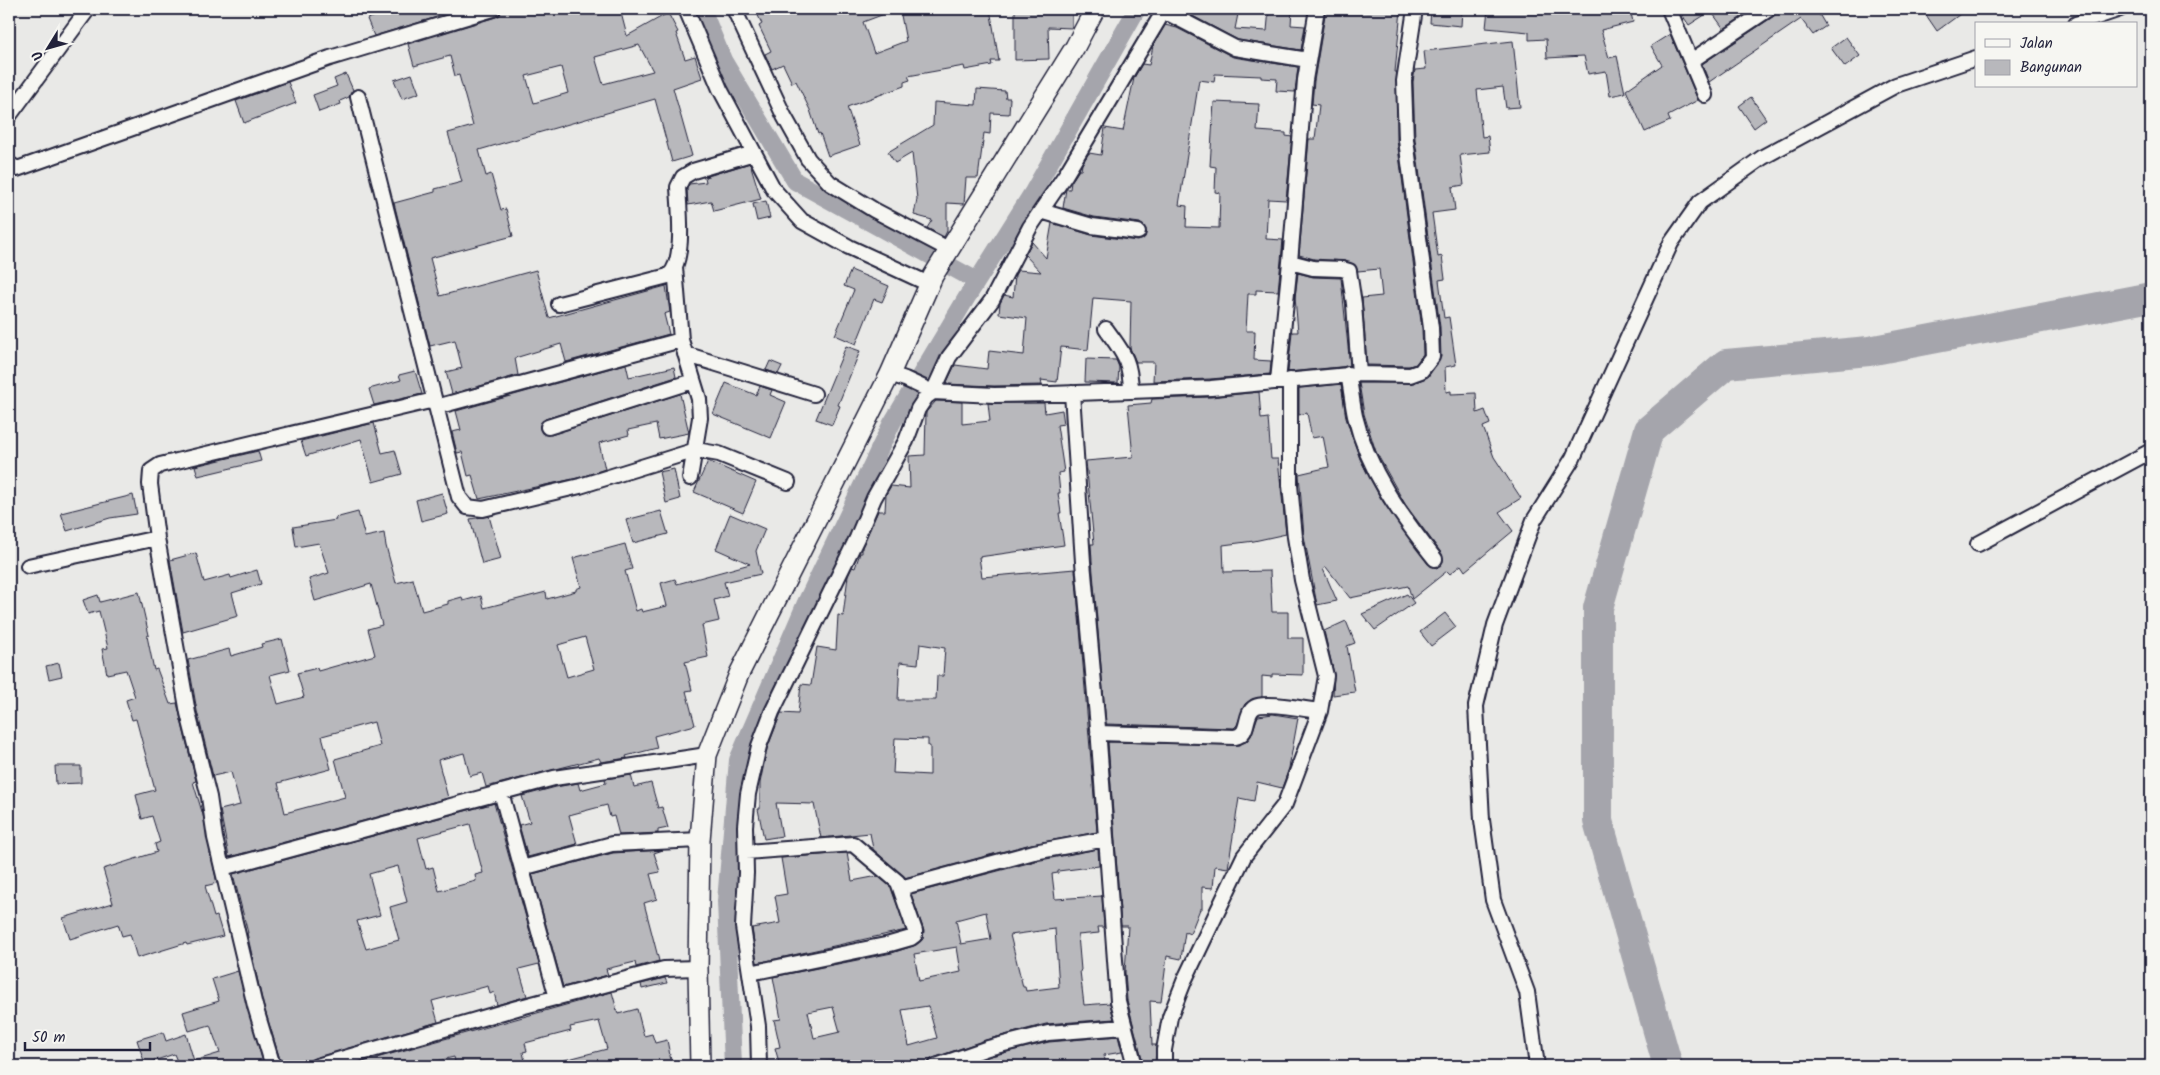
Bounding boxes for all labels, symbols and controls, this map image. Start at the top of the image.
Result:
north arrow [22,22,72,72]
legend [1975,22,2138,88]
text: Jalan [2020,32,2053,56]
text: U [27,45,50,65]
text: Bangunan [2020,56,2082,80]
scale bar [25,1020,150,1052]
text: 50 m [32,1026,66,1050]

